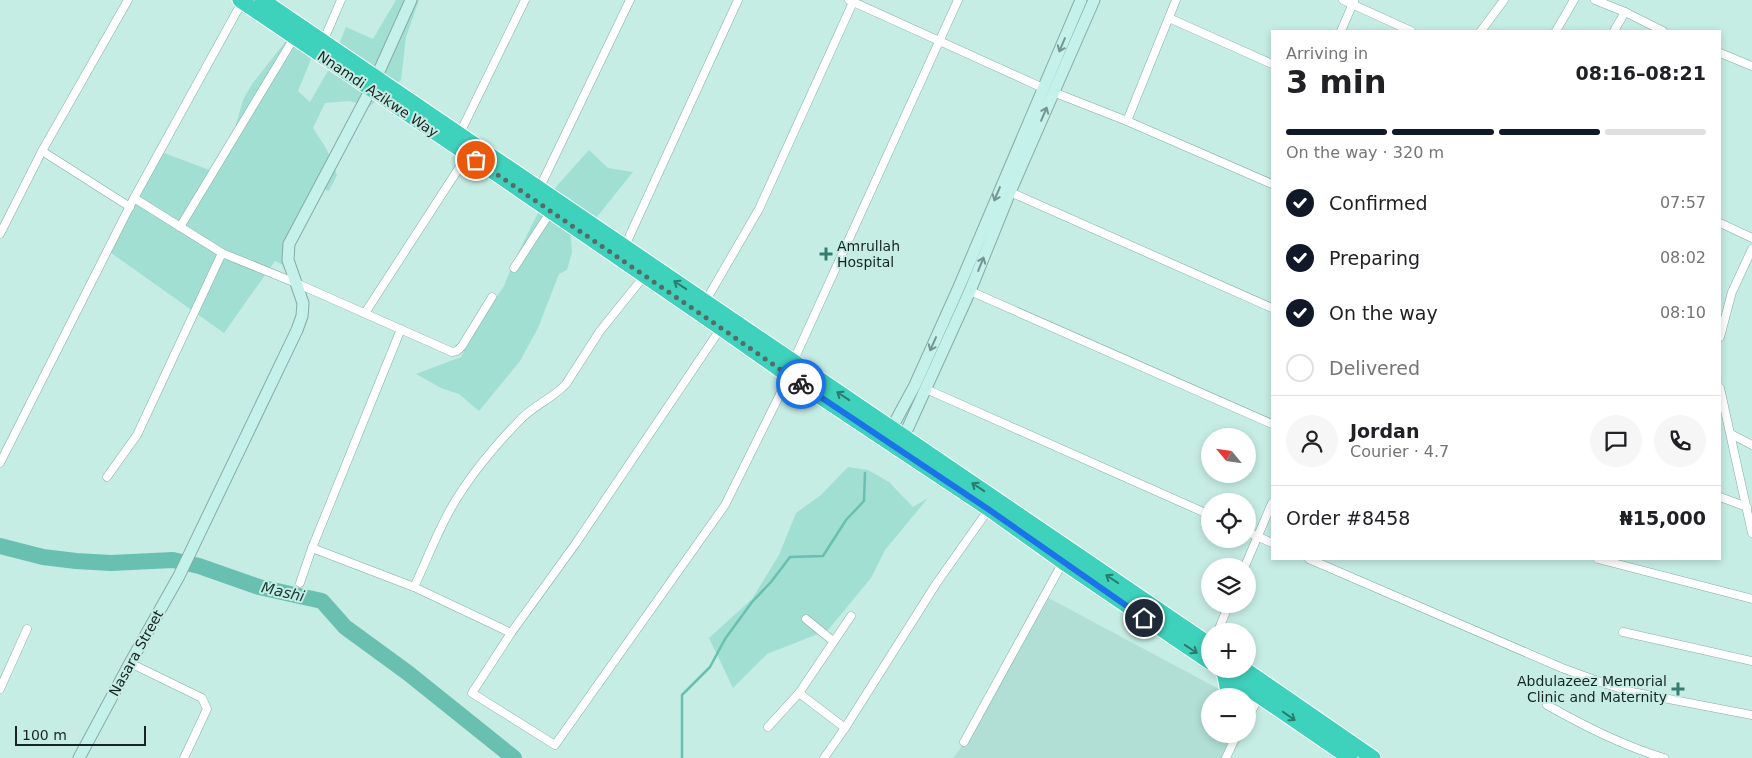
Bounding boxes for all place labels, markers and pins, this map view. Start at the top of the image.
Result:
pin [455,139,497,181]
place label: Amrullah Hospital [837,238,900,270]
marker: Amrullah Hospital [819,247,833,261]
pin [1123,597,1165,639]
place label: Abdulazeez Memorial Clinic and Maternity [1517,673,1667,705]
marker: Abdulazeez Memorial Clinic and Maternity [1671,682,1685,696]

